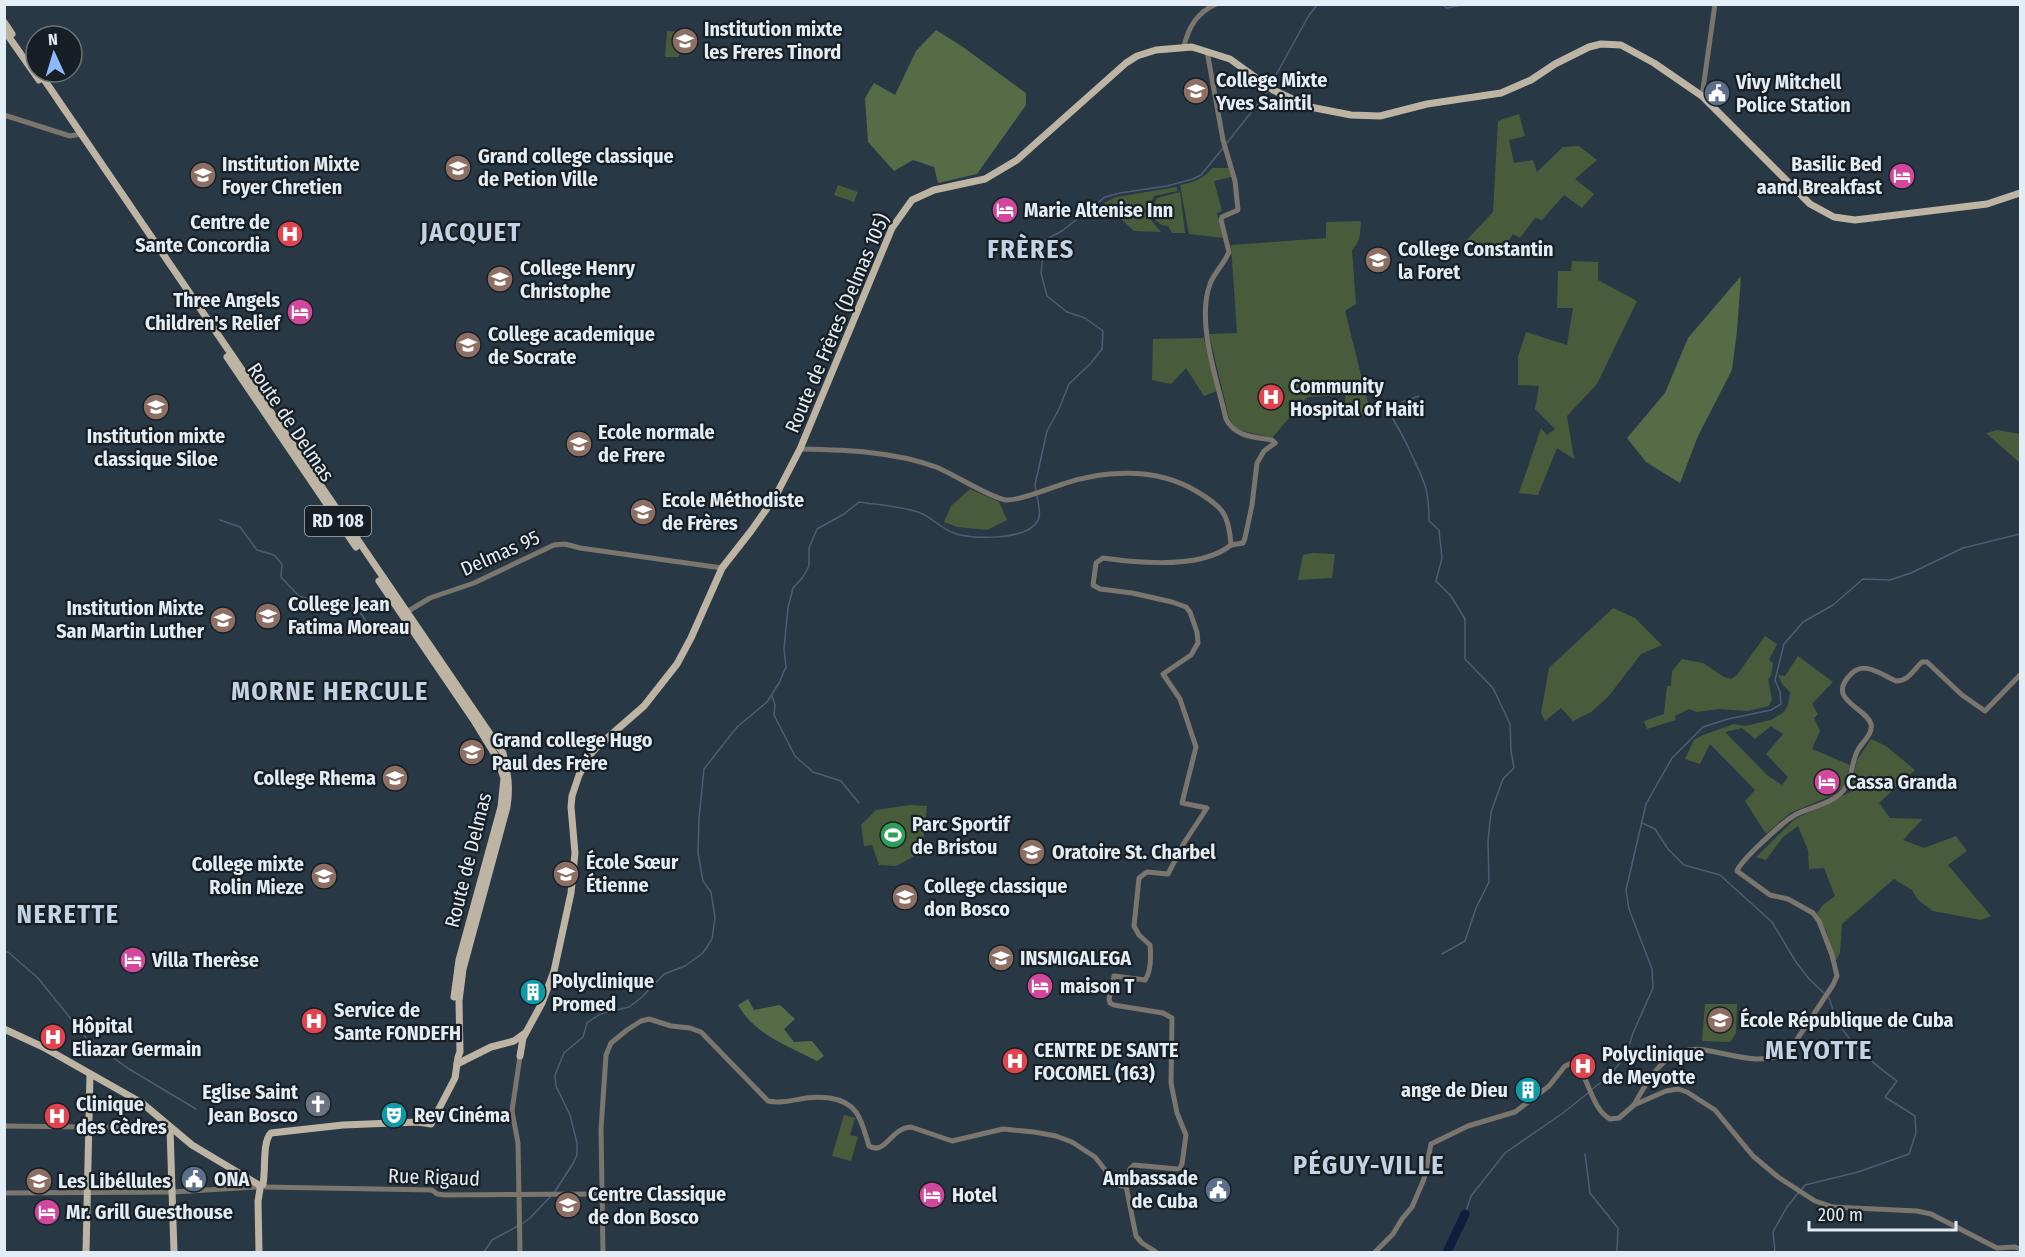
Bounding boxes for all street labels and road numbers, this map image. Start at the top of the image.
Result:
street label: Route de Frères (Delmas 105) [780,210,894,436]
street label: Route de Delmas [242,358,340,486]
road number: RD 108 [305,506,371,536]
street label: Delmas 95 [457,525,543,581]
street label: Route de Delmas [440,790,496,930]
street label: Rue Rigaud [388,1163,480,1191]

